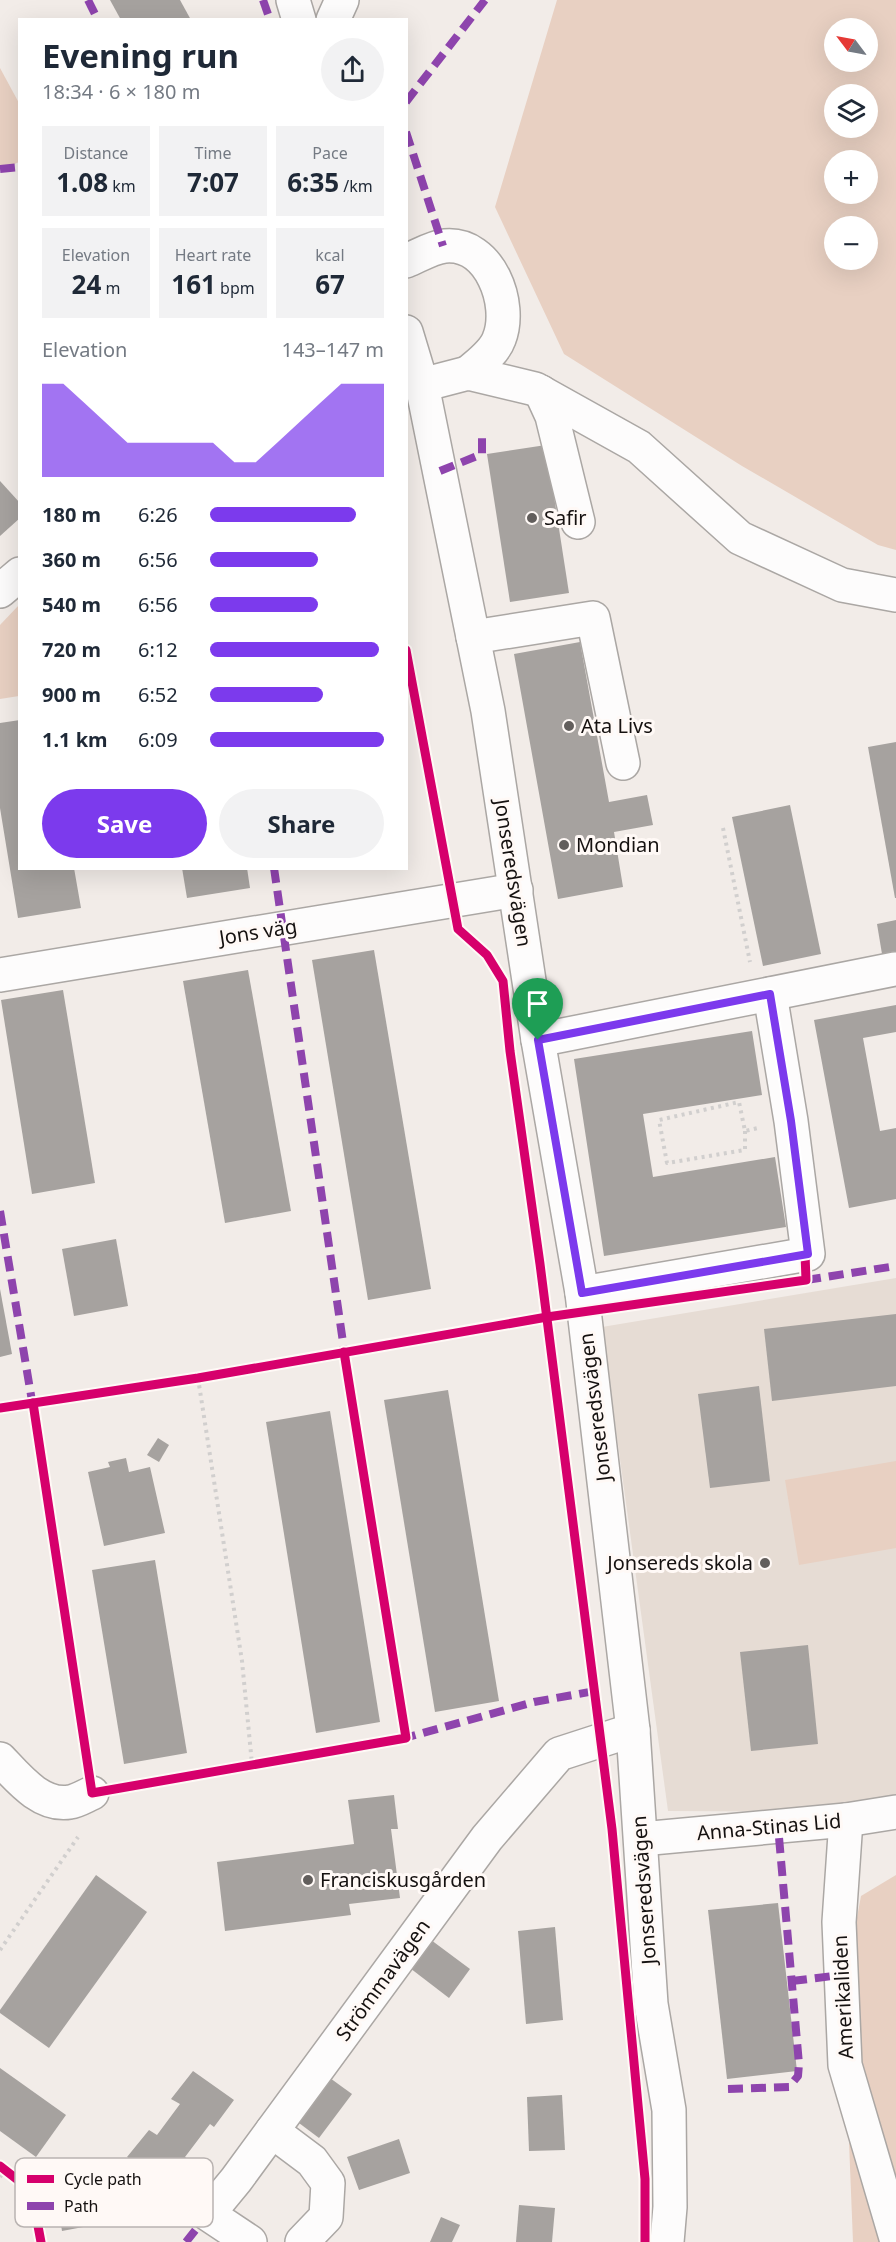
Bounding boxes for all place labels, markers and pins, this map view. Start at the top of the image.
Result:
place label: Safir [544,504,587,531]
marker: Safir [525,511,539,525]
place label: Ata Livs [581,712,653,739]
marker: Ata Livs [562,719,576,733]
place label: Mondian [576,831,660,858]
marker: Mondian [557,838,571,852]
pin [512,978,563,1040]
place label: Jonsereds skola [605,1549,753,1576]
marker: Jonsereds skola [758,1556,772,1570]
place label: Franciskusgården [320,1866,486,1893]
marker: Franciskusgården [301,1873,315,1887]

